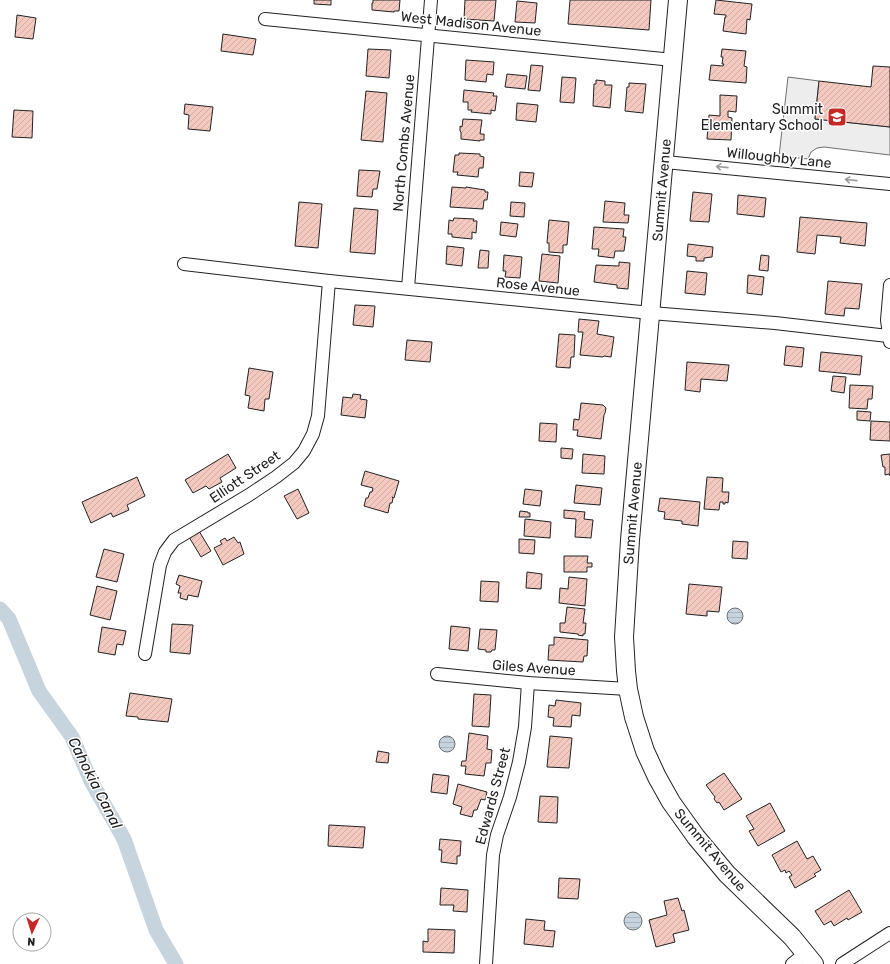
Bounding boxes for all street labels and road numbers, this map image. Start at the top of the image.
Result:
street label: West Madison Avenue [400,8,542,40]
street label: North Combs Avenue [390,73,418,212]
street label: Summit Avenue [649,138,675,242]
street label: Willoughby Lane [726,144,833,172]
street label: Rose Avenue [495,274,581,300]
street label: Elliott Street [206,447,284,507]
street label: Summit Avenue [620,461,646,565]
street label: Giles Avenue [492,657,576,679]
street label: Edwards Street [472,745,514,847]
street label: Summit Avenue [670,805,750,895]

